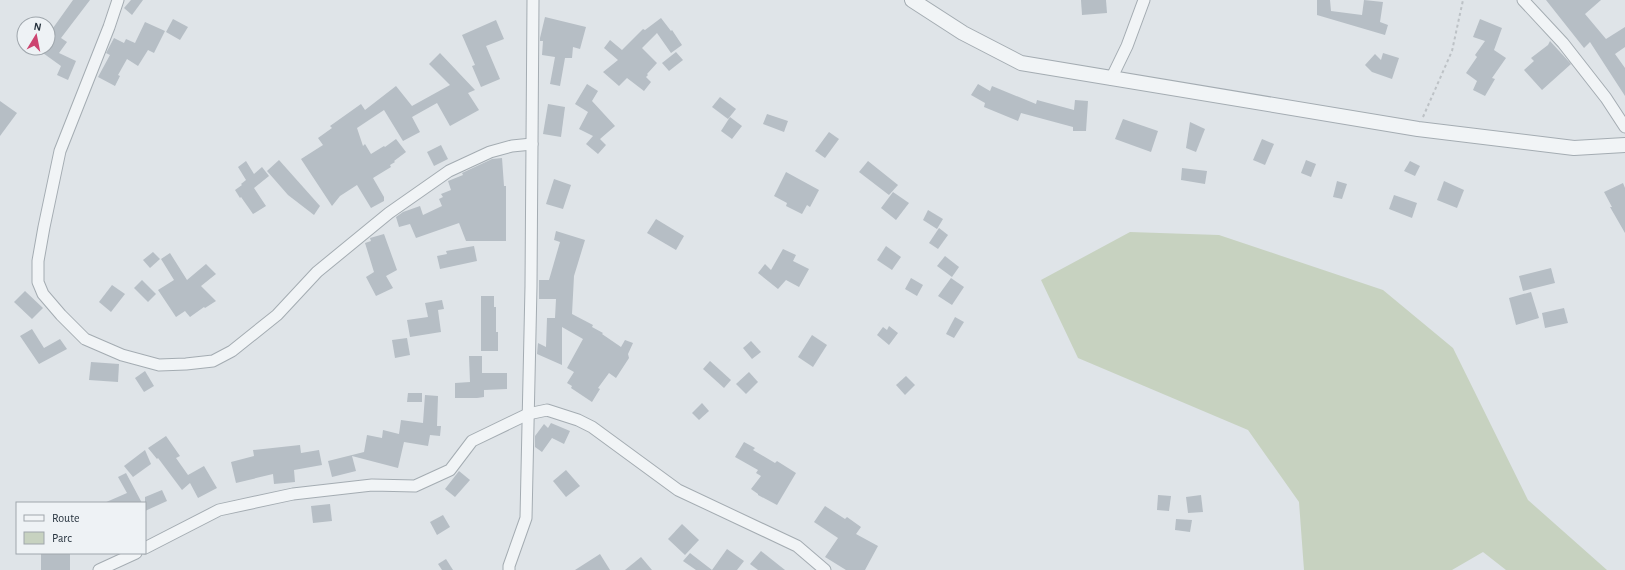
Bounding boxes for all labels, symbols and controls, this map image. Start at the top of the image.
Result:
north arrow [16,16,56,56]
text: N [33,21,42,33]
legend [16,502,146,554]
text: Route [52,512,79,524]
text: Parc [52,532,72,544]

